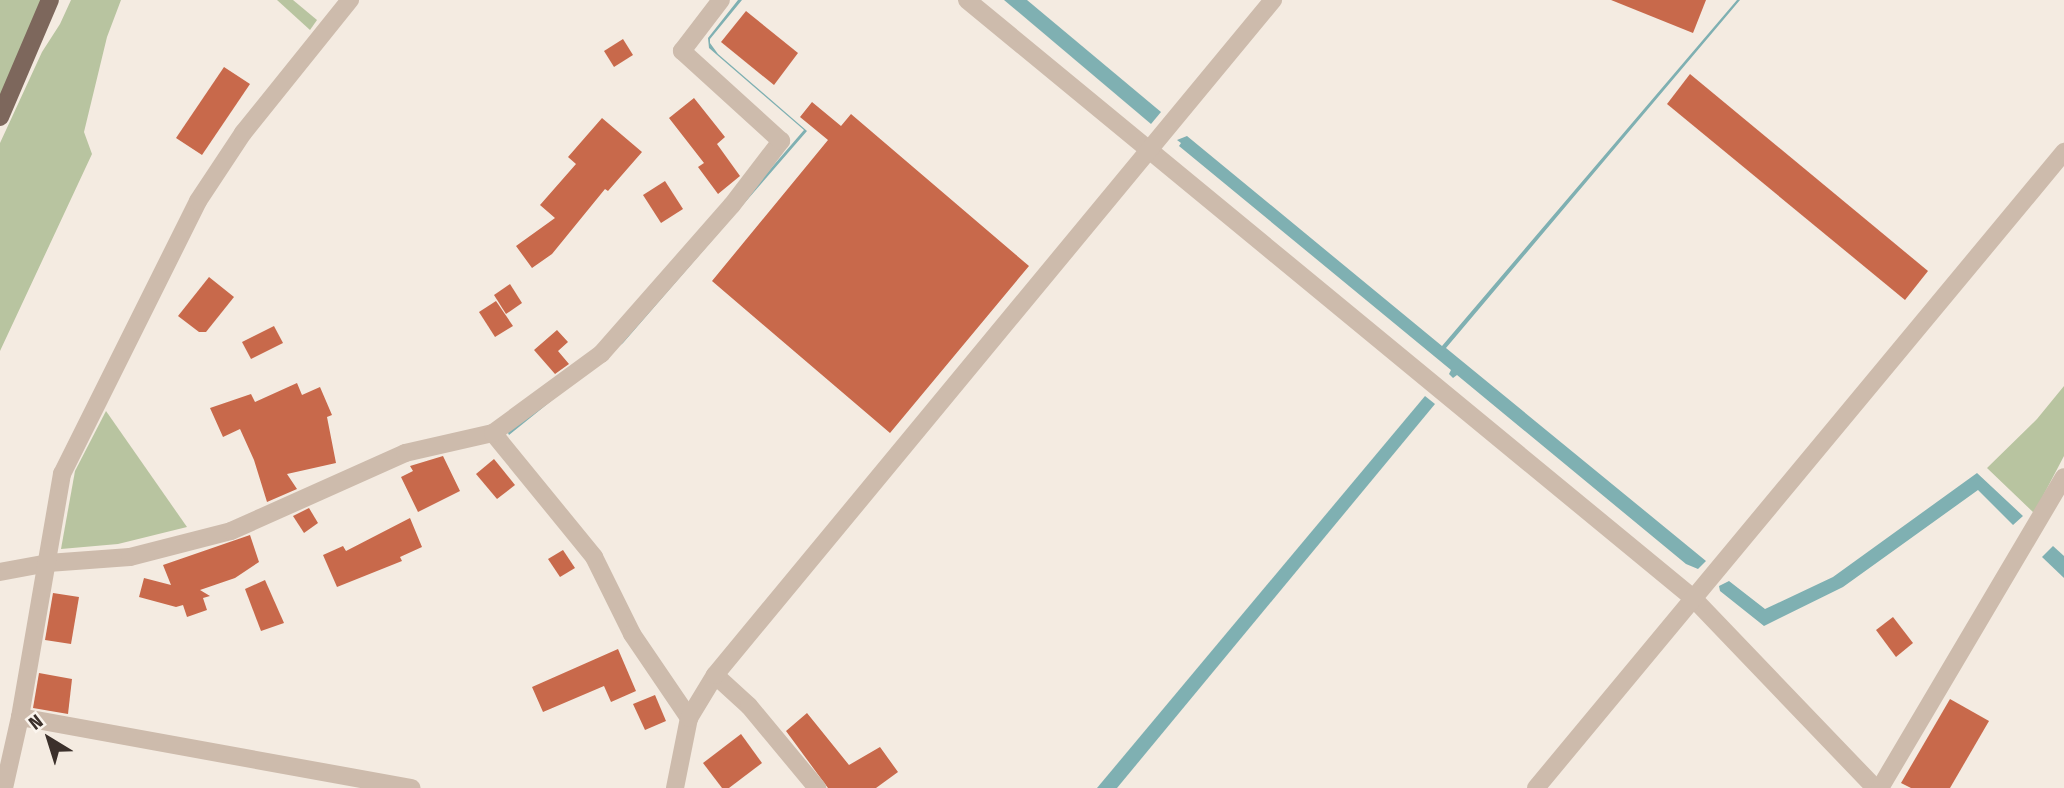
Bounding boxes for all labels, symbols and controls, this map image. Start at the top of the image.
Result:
north arrow [14,704,84,774]
text: N [24,709,47,735]

